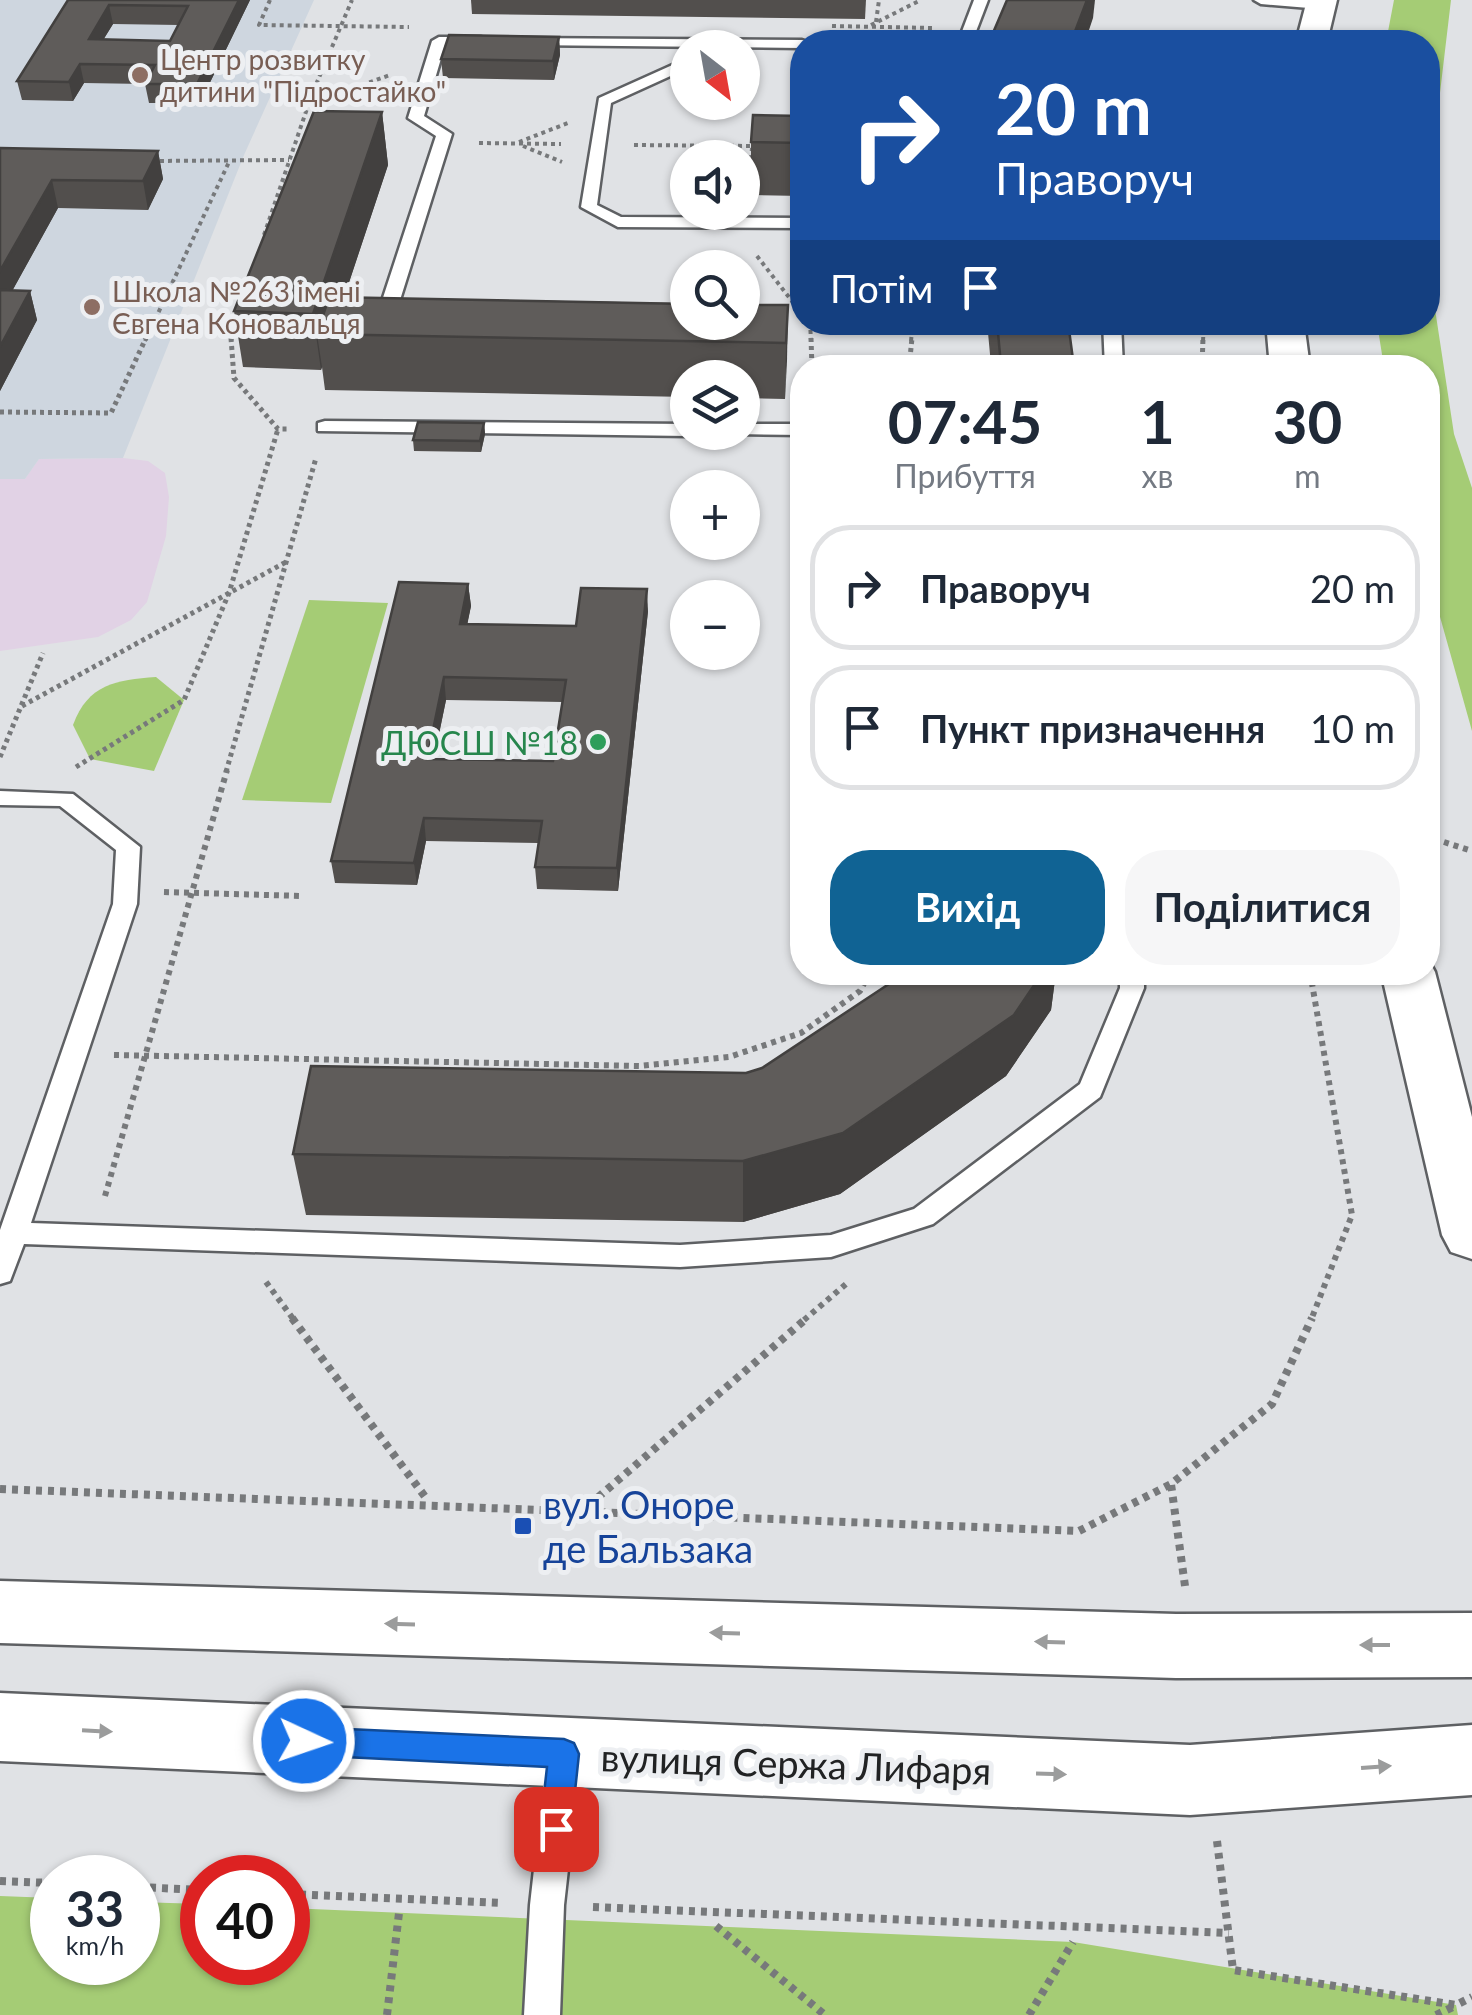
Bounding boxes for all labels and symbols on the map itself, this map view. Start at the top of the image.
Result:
north arrow [670,30,760,120]
place label: Центр розвитку дитини "Підростайко" [160,42,446,108]
marker: Центр розвитку дитини "Підростайко" [129,64,151,86]
place label: Школа №263 імені Євгена Коновальця [112,274,361,340]
marker: Школа №263 імені Євгена Коновальця [81,296,103,318]
place label: ДЮСШ №18 [381,723,578,762]
marker: ДЮСШ №18 [587,731,609,753]
place label: вул. Оноре де Бальзака [543,1481,753,1571]
marker: вул. Оноре де Бальзака [512,1515,534,1537]
one-way arrow [383,1616,415,1632]
one-way arrow [708,1625,740,1641]
one-way arrow [1033,1634,1065,1650]
one-way arrow [1358,1637,1390,1653]
position arrow [252,1689,356,1793]
one-way arrow [82,1724,114,1740]
street label: вулиця Сержа Лифаря [600,1733,992,1793]
one-way arrow [1360,1759,1392,1775]
one-way arrow [1036,1766,1068,1782]
pin [514,1787,599,1872]
speed limit sign: 40 [180,1855,310,1985]

